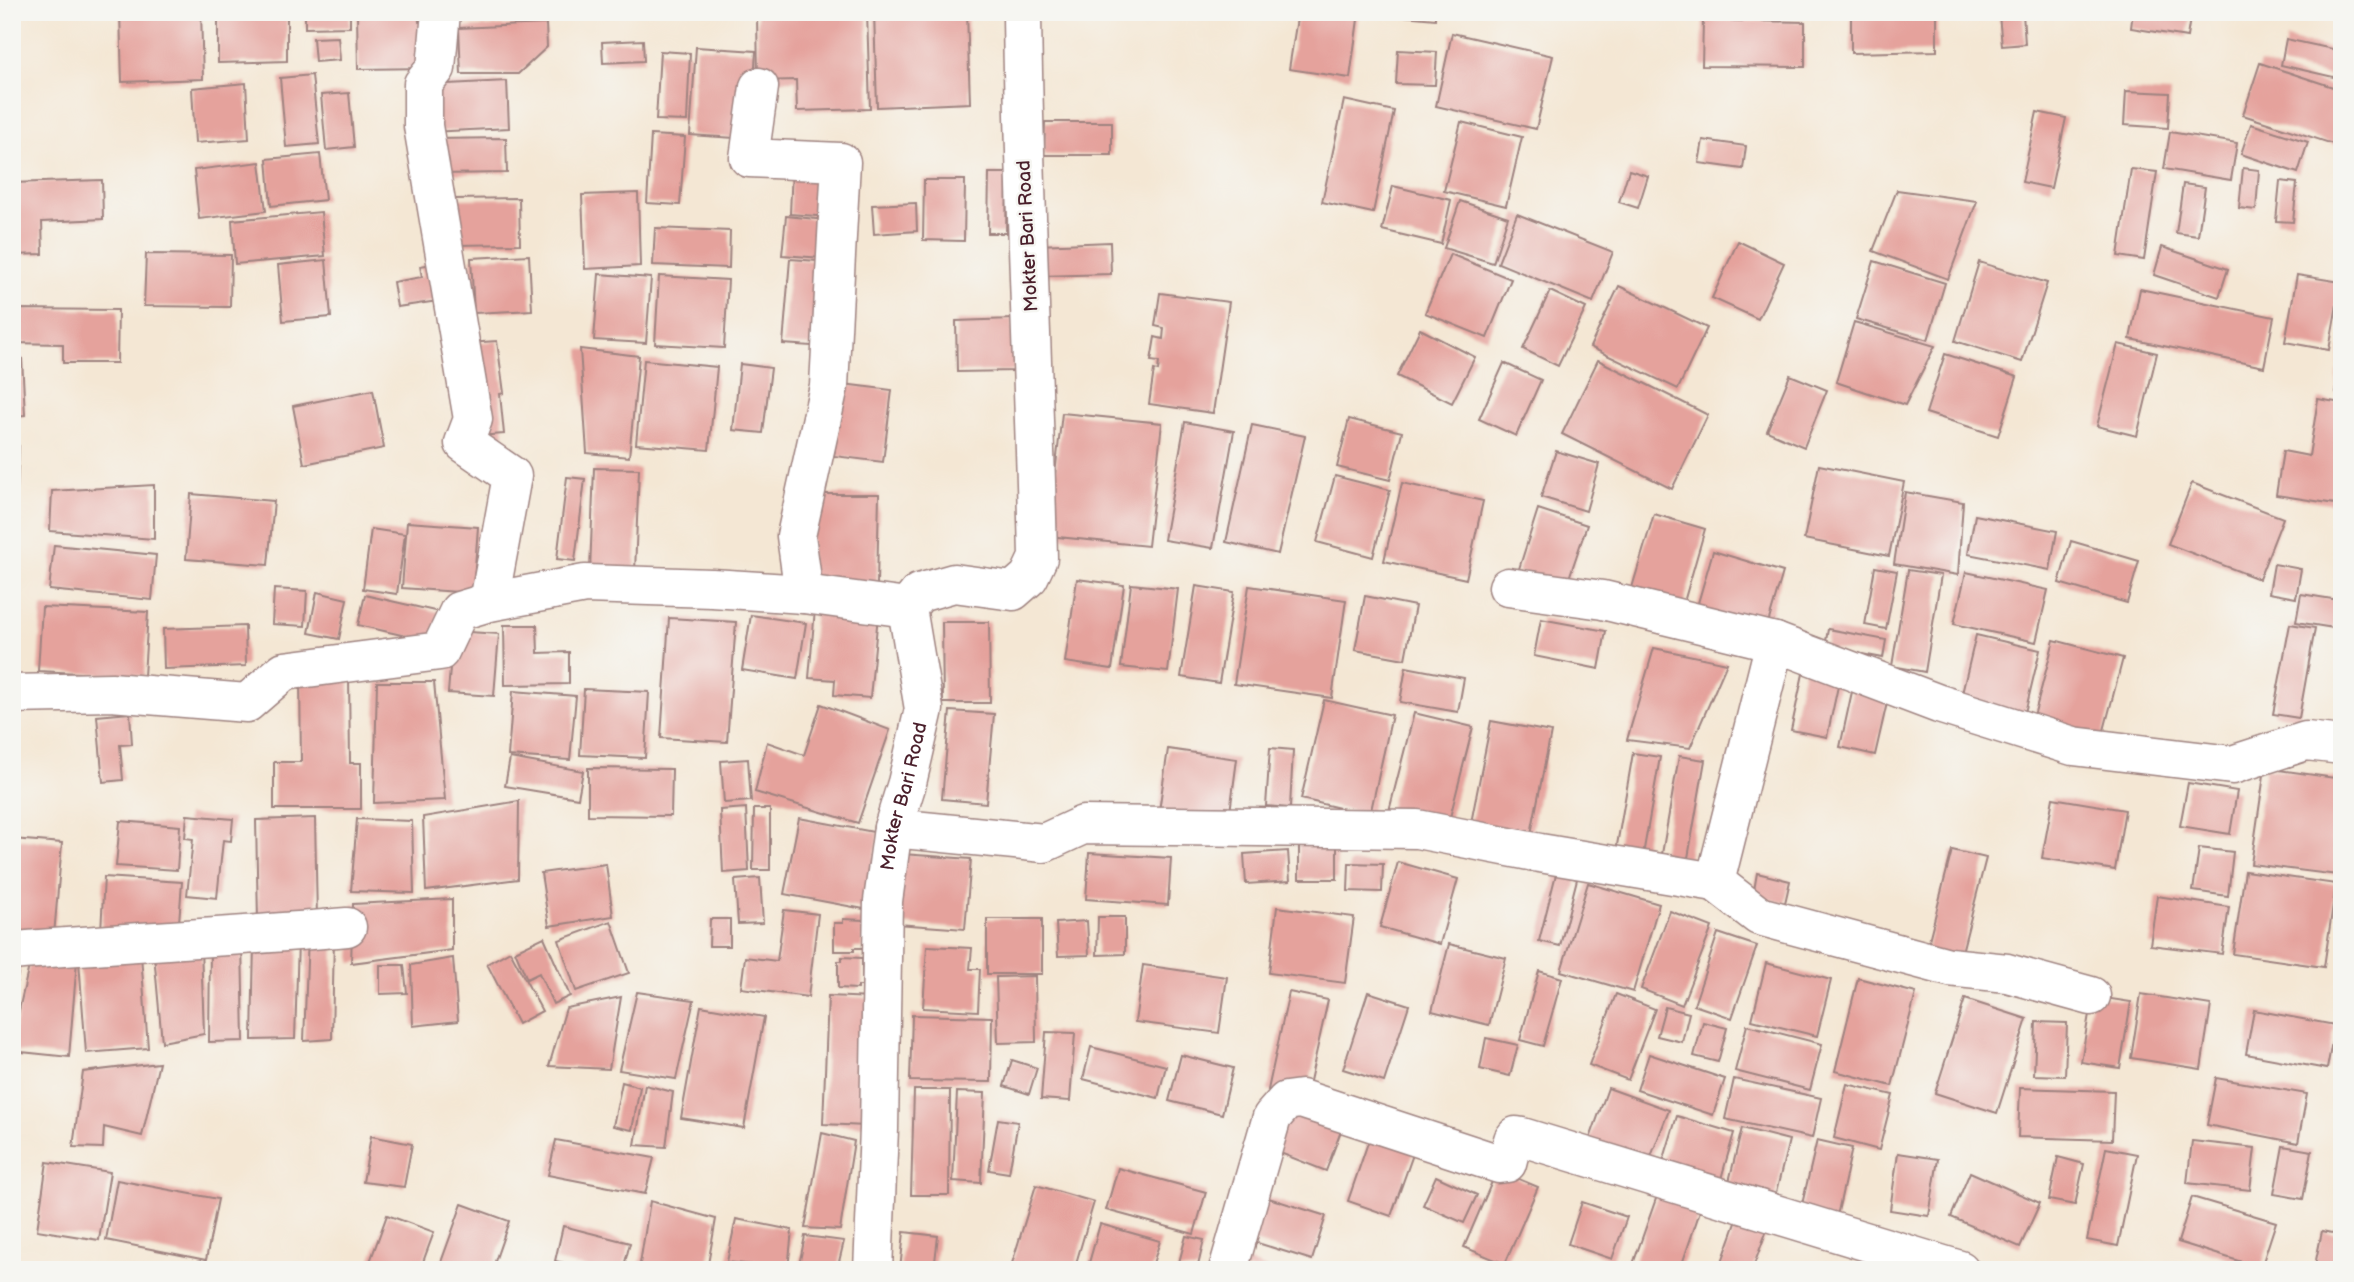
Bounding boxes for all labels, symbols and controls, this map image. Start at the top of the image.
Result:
street label: Mokter Bari Road [1013,160,1043,312]
street label: Mokter Bari Road [876,720,932,872]

